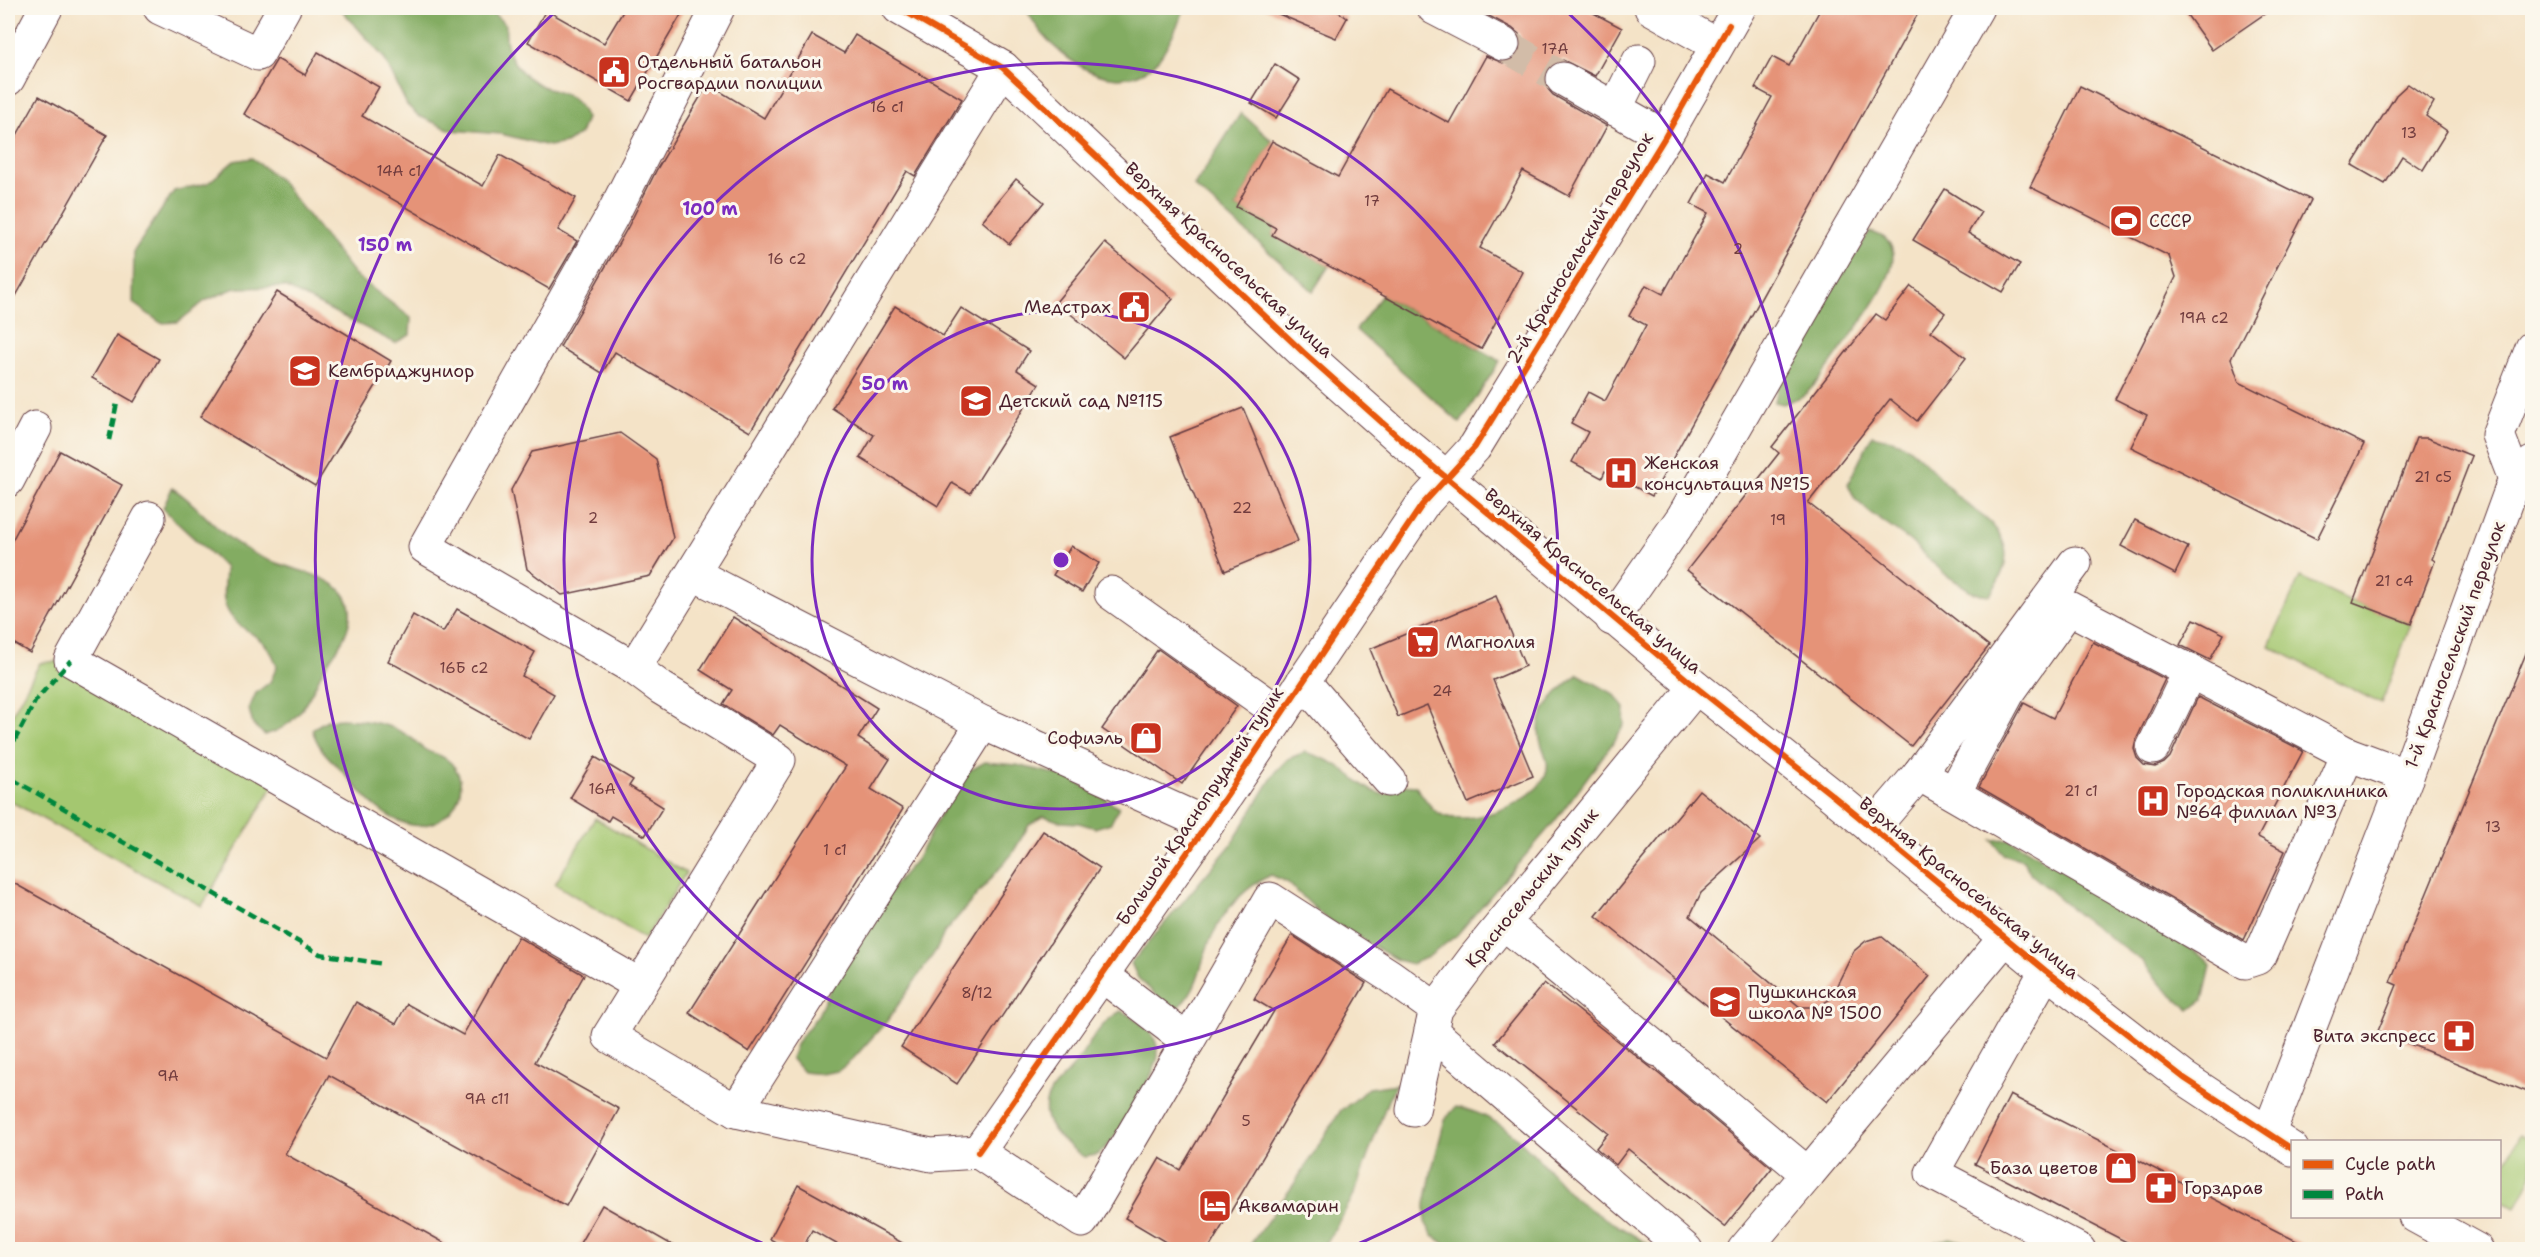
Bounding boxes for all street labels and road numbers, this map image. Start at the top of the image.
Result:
street label: 2-й Красносельский переулок [1501,128,1659,368]
street label: Верхняя Красносельская улица [1120,157,1338,363]
street label: Верхняя Красносельская улица [1479,483,1707,679]
street label: 1-й Красносельский переулок [2399,518,2511,772]
street label: Большой Краснопрудный тупик [1111,682,1289,930]
street label: Верхняя Красносельская улица [1854,792,2084,984]
street label: Красносельский тупик [1460,803,1604,973]

